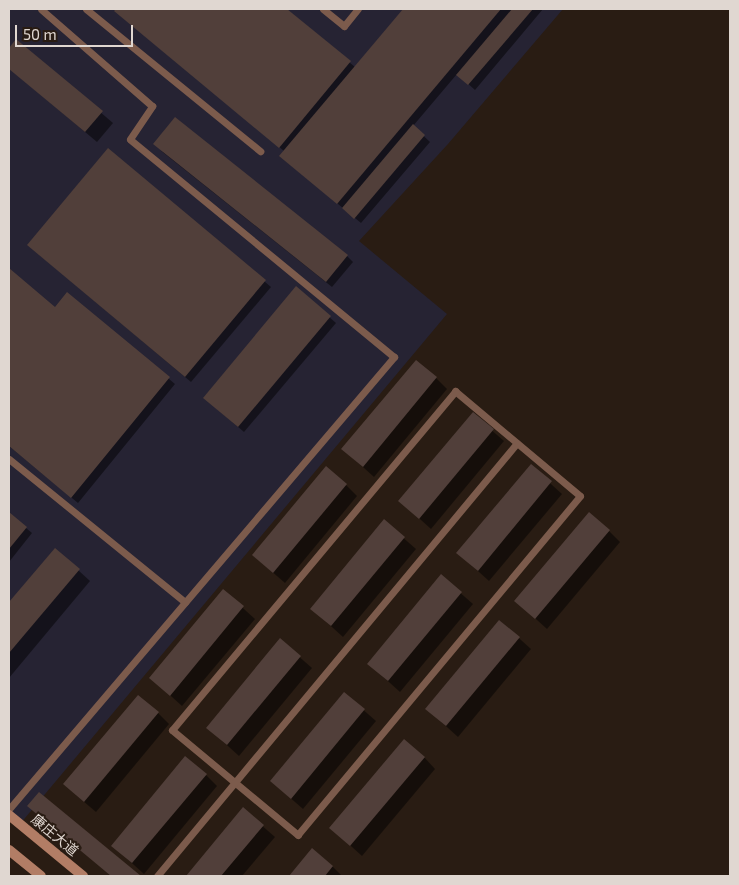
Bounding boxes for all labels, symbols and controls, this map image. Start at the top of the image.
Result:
scale bar [18,15,135,47]
text: 50 m [23,25,57,43]
street label: 康庄大道 [28,811,82,859]

